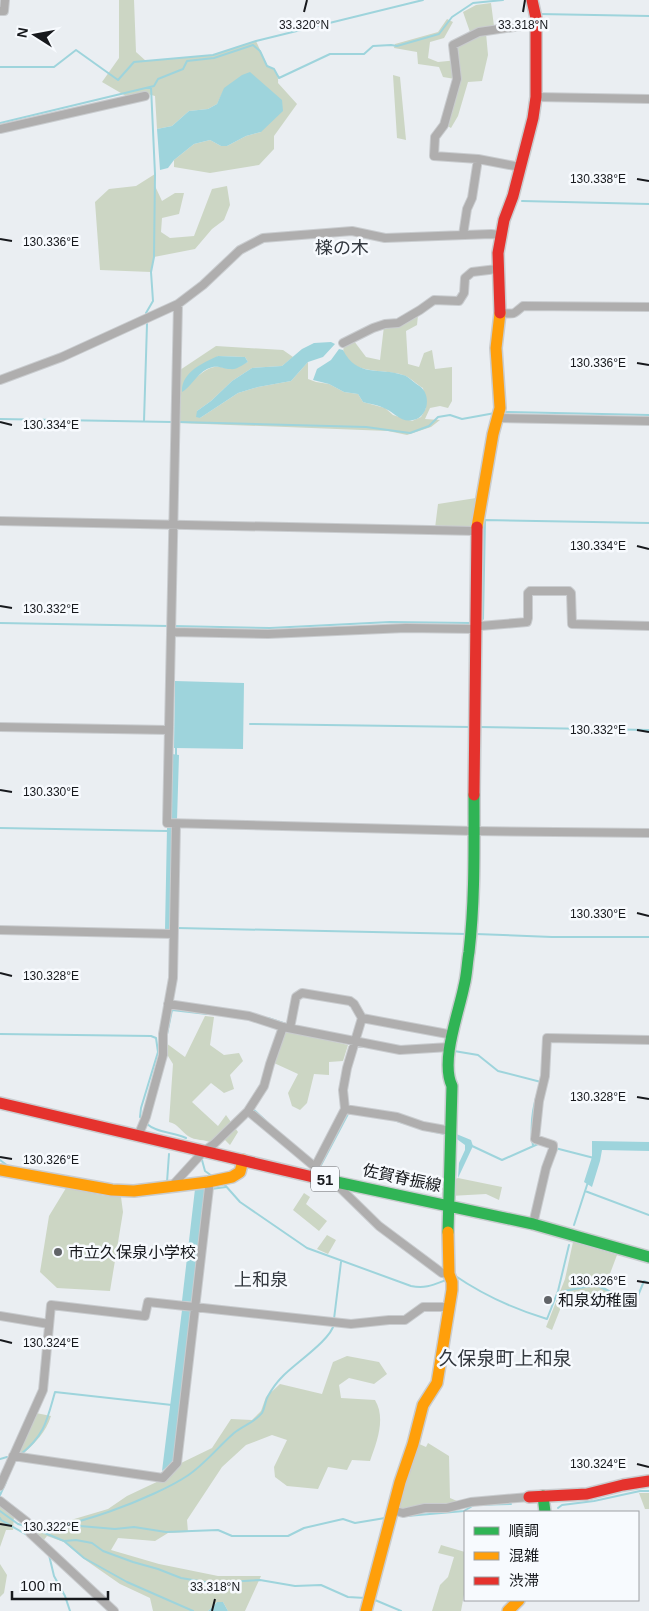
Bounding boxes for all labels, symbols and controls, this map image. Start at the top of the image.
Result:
north arrow [10,10,60,60]
text: 33.320°N [279,18,329,32]
text: 33.318°N [498,18,548,32]
text: N [13,26,31,39]
text: 130.338°E [570,172,626,186]
text: 130.336°E [23,235,79,249]
district label: 檪の木 [315,238,369,258]
text: 130.336°E [570,356,626,370]
text: 130.334°E [23,418,79,432]
text: 130.334°E [570,539,626,553]
text: 130.332°E [23,602,79,616]
text: 130.332°E [570,723,626,737]
text: 130.330°E [23,785,79,799]
text: 130.330°E [570,907,626,921]
text: 130.328°E [23,969,79,983]
text: 130.328°E [570,1090,626,1104]
text: 130.326°E [23,1153,79,1167]
street label: 佐賀脊振線 [361,1161,443,1195]
road number: 51 [311,1166,339,1192]
place label: 市立久保泉小学校 [68,1244,196,1261]
marker: 市立久保泉小学校 [52,1246,64,1258]
district label: 上和泉 [234,1270,288,1290]
text: 130.326°E [570,1274,626,1288]
place label: 和泉幼稚園 [558,1292,638,1309]
marker: 和泉幼稚園 [542,1294,554,1306]
text: 130.324°E [23,1336,79,1350]
district label: 久保泉町上和泉 [438,1348,572,1369]
text: 130.324°E [570,1457,626,1471]
legend [464,1511,639,1601]
text: 130.322°E [23,1520,79,1534]
text: 順調 [509,1522,539,1539]
text: 混雑 [509,1547,539,1564]
scale bar [12,1568,109,1600]
text: 渋滞 [509,1572,539,1589]
text: 100 m [20,1577,62,1594]
text: 33.318°N [190,1580,240,1594]

